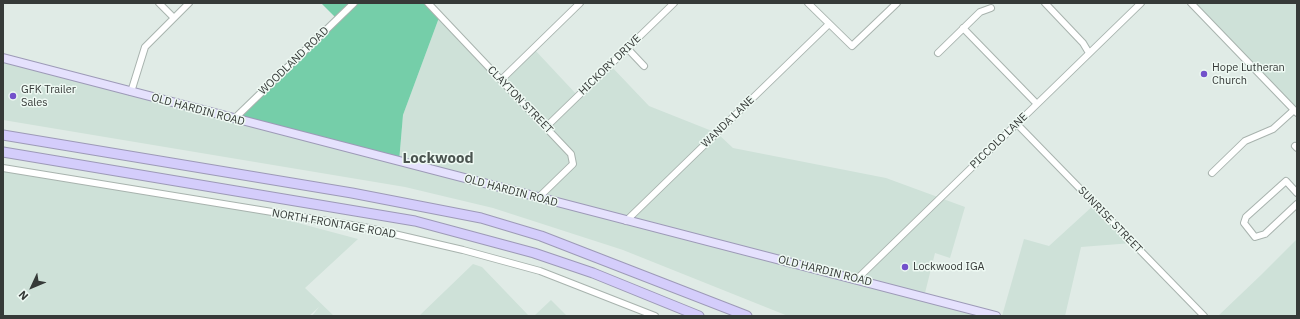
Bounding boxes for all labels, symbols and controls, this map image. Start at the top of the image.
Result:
street label: WOODLAND ROAD [256,24,332,98]
street label: HICKORY DRIVE [576,32,644,98]
place label: Hope Lutheran Church [1212,61,1285,87]
street label: CLAYTON STREET [485,64,555,136]
marker: Hope Lutheran Church [1199,69,1209,79]
place label: GFK Trailer Sales [21,83,76,109]
marker: GFK Trailer Sales [8,91,18,101]
street label: OLD HARDIN ROAD [150,91,246,129]
street label: WANDA LANE [699,93,757,151]
street label: PICCOLO LANE [968,110,1030,172]
district label: Lockwood [402,150,474,168]
street label: OLD HARDIN ROAD [463,172,559,210]
street label: SUNRISE STREET [1075,184,1145,256]
street label: NORTH FRONTAGE ROAD [271,207,397,241]
street label: OLD HARDIN ROAD [777,253,873,289]
place label: Lockwood IGA [913,260,985,274]
marker: Lockwood IGA [900,262,910,272]
north arrow [12,267,52,307]
text: N [16,288,31,303]

